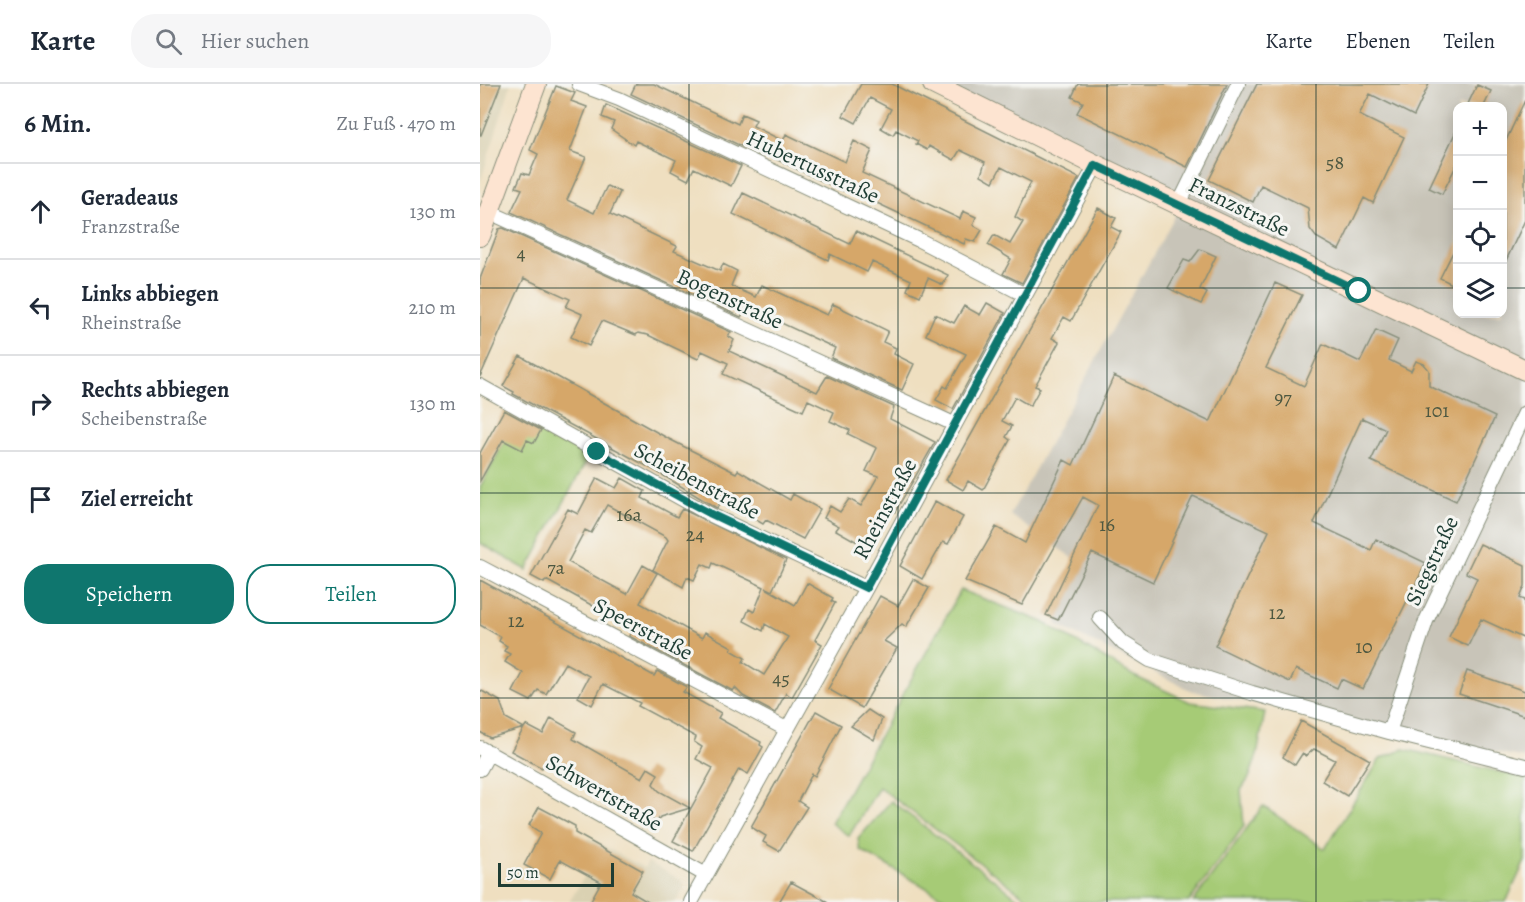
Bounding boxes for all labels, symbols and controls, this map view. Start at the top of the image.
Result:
search box [131,14,551,68]
text: Karte [30,22,95,60]
icon: search [152,25,185,58]
text: Hier suchen [200,26,309,56]
text: Karte [1265,27,1313,55]
text: Ebenen [1346,27,1410,55]
text: Teilen [1443,27,1495,55]
map controls [1453,102,1507,318]
button: + [1453,102,1507,156]
text: 6 Min. [24,106,92,141]
text: Zu Fuß · 470 m [337,110,456,137]
street label: Hubertusstraße [742,123,884,211]
house number: 58 [1326,149,1344,176]
button: − [1453,156,1507,210]
street label: Franzstraße [1183,170,1295,244]
text: Geradeaus [81,183,178,213]
icon: ahead [24,195,57,228]
text: 130 m [410,198,456,225]
button: locate [1453,210,1507,264]
text: Franzstraße [81,213,180,240]
house number: 4 [516,240,526,267]
street label: Bogenstraße [672,261,788,337]
button: layers [1453,264,1507,318]
route start [1345,277,1371,303]
text: Links abbiegen [81,279,219,309]
icon: left [24,291,57,324]
text: 210 m [408,294,456,321]
text: Rheinstraße [81,309,181,336]
text: Rechts abbiegen [81,375,229,405]
house number: 97 [1274,384,1292,411]
icon: right [24,387,57,420]
text: 130 m [410,390,456,417]
house number: 101 [1425,397,1449,424]
text: Scheibenstraße [81,405,207,432]
street label: Scheibenstraße [629,435,765,527]
route end [583,438,609,464]
street label: Rheinstraße [846,453,924,565]
icon: arrive [24,483,57,516]
text: Ziel erreicht [81,484,193,514]
house number: 16a [616,501,642,528]
house number: 16 [1099,511,1115,538]
street label: Siegstraße [1398,511,1466,611]
house number: 24 [686,521,704,548]
house number: 7a [547,554,566,581]
button: Speichern [24,564,234,624]
button: Teilen [246,564,456,624]
street label: Speerstraße [588,590,698,668]
house number: 12 [1269,599,1286,626]
house number: 12 [508,607,525,634]
house number: 10 [1355,633,1373,660]
house number: 45 [772,665,790,692]
street label: Schwertstraße [540,748,668,838]
scale bar [498,860,614,888]
text: 50 m [507,862,539,884]

